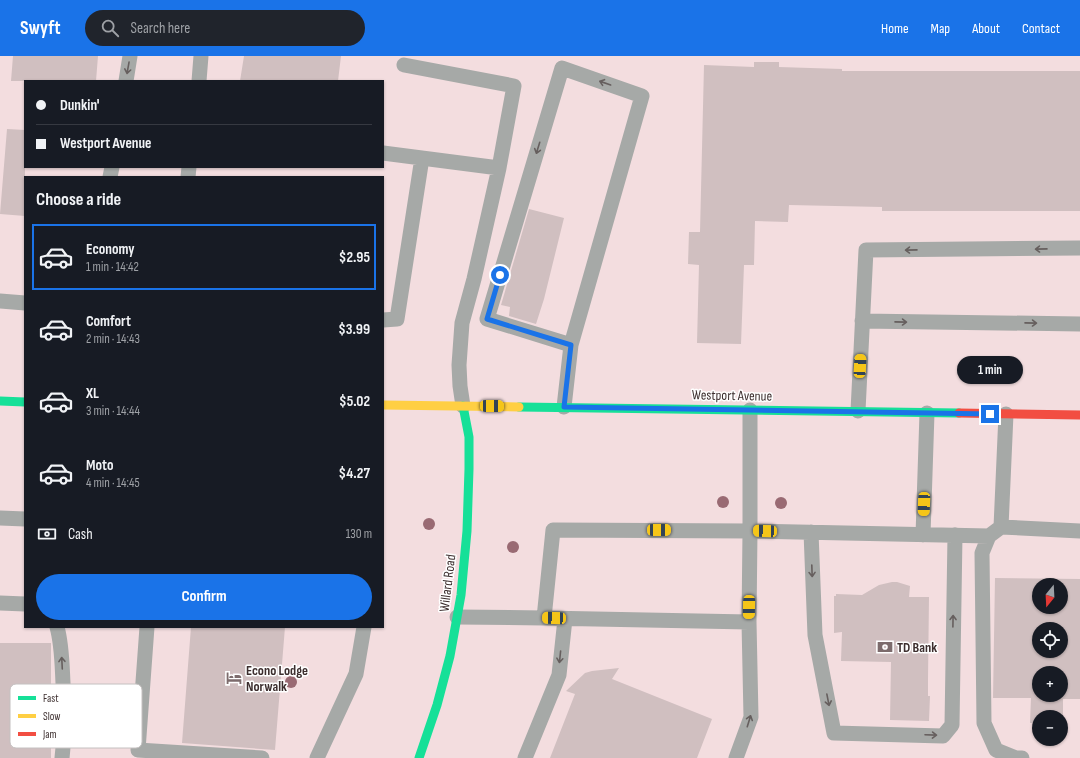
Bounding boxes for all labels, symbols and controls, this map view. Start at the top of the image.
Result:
search box [85,10,365,46]
text: Swyft [20,17,61,40]
icon: search [99,17,121,39]
text: Search here [131,19,190,38]
text: Home [881,20,909,37]
text: Map [931,20,950,37]
text: About [972,20,1000,37]
text: Contact [1022,20,1060,37]
one-way arrow [124,62,132,75]
one-way arrow [600,79,612,87]
text: Dunkin' [60,96,99,115]
text: Westport Avenue [60,134,151,153]
one-way arrow [534,142,541,155]
text: Choose a ride [36,189,121,210]
icon: car [38,239,74,275]
text: Economy [86,240,135,259]
one-way arrow [1035,245,1048,252]
one-way arrow [905,246,918,254]
text: $2.95 [339,248,370,267]
text: 1 min · 14:42 [86,259,139,275]
route start [491,266,509,284]
icon: car [38,311,74,347]
text: Comfort [86,312,131,331]
one-way arrow [894,318,907,326]
one-way arrow [1024,319,1037,327]
text: $3.99 [338,320,370,339]
text: 2 min · 14:43 [86,331,140,347]
car [853,354,867,378]
callout: 1 min [957,356,1023,384]
text: 1 min [978,362,1002,378]
icon: car [38,383,74,419]
text: XL [86,384,99,403]
street label: Westport Avenue [692,386,772,405]
text: $5.02 [339,392,370,411]
car [480,400,504,412]
text: 3 min · 14:44 [86,403,140,419]
route end [981,405,999,423]
icon: car [38,455,74,491]
text: Moto [86,456,113,475]
text: $4.27 [338,464,370,483]
text: 4 min · 14:45 [86,475,140,491]
car [918,492,930,516]
icon: cash [36,523,58,545]
car [647,524,671,536]
text: Cash [68,525,93,544]
car [753,525,777,537]
text: 130 m [346,526,372,542]
street label: Willard Road [436,553,459,613]
one-way arrow [808,564,816,577]
button: Confirm [36,574,372,620]
north arrow [1032,578,1068,614]
map controls [1032,578,1068,746]
car [743,595,755,619]
car [542,612,566,624]
one-way arrow [949,615,957,628]
button: locate [1032,622,1068,658]
bank icon: TD Bank [876,638,894,656]
place label: TD Bank [897,639,937,656]
one-way arrow [557,650,564,663]
one-way arrow [59,657,66,670]
place label: Econo Lodge Norwalk [246,662,308,695]
button: + [1032,666,1068,702]
hotel icon: Econo Lodge Norwalk [225,669,243,687]
legend [10,684,142,748]
text: Fast [43,692,59,705]
one-way arrow [824,693,832,706]
text: Slow [43,710,60,723]
button: − [1032,710,1068,746]
one-way arrow [746,715,753,728]
text: Jam [42,728,57,741]
one-way arrow [924,732,937,739]

